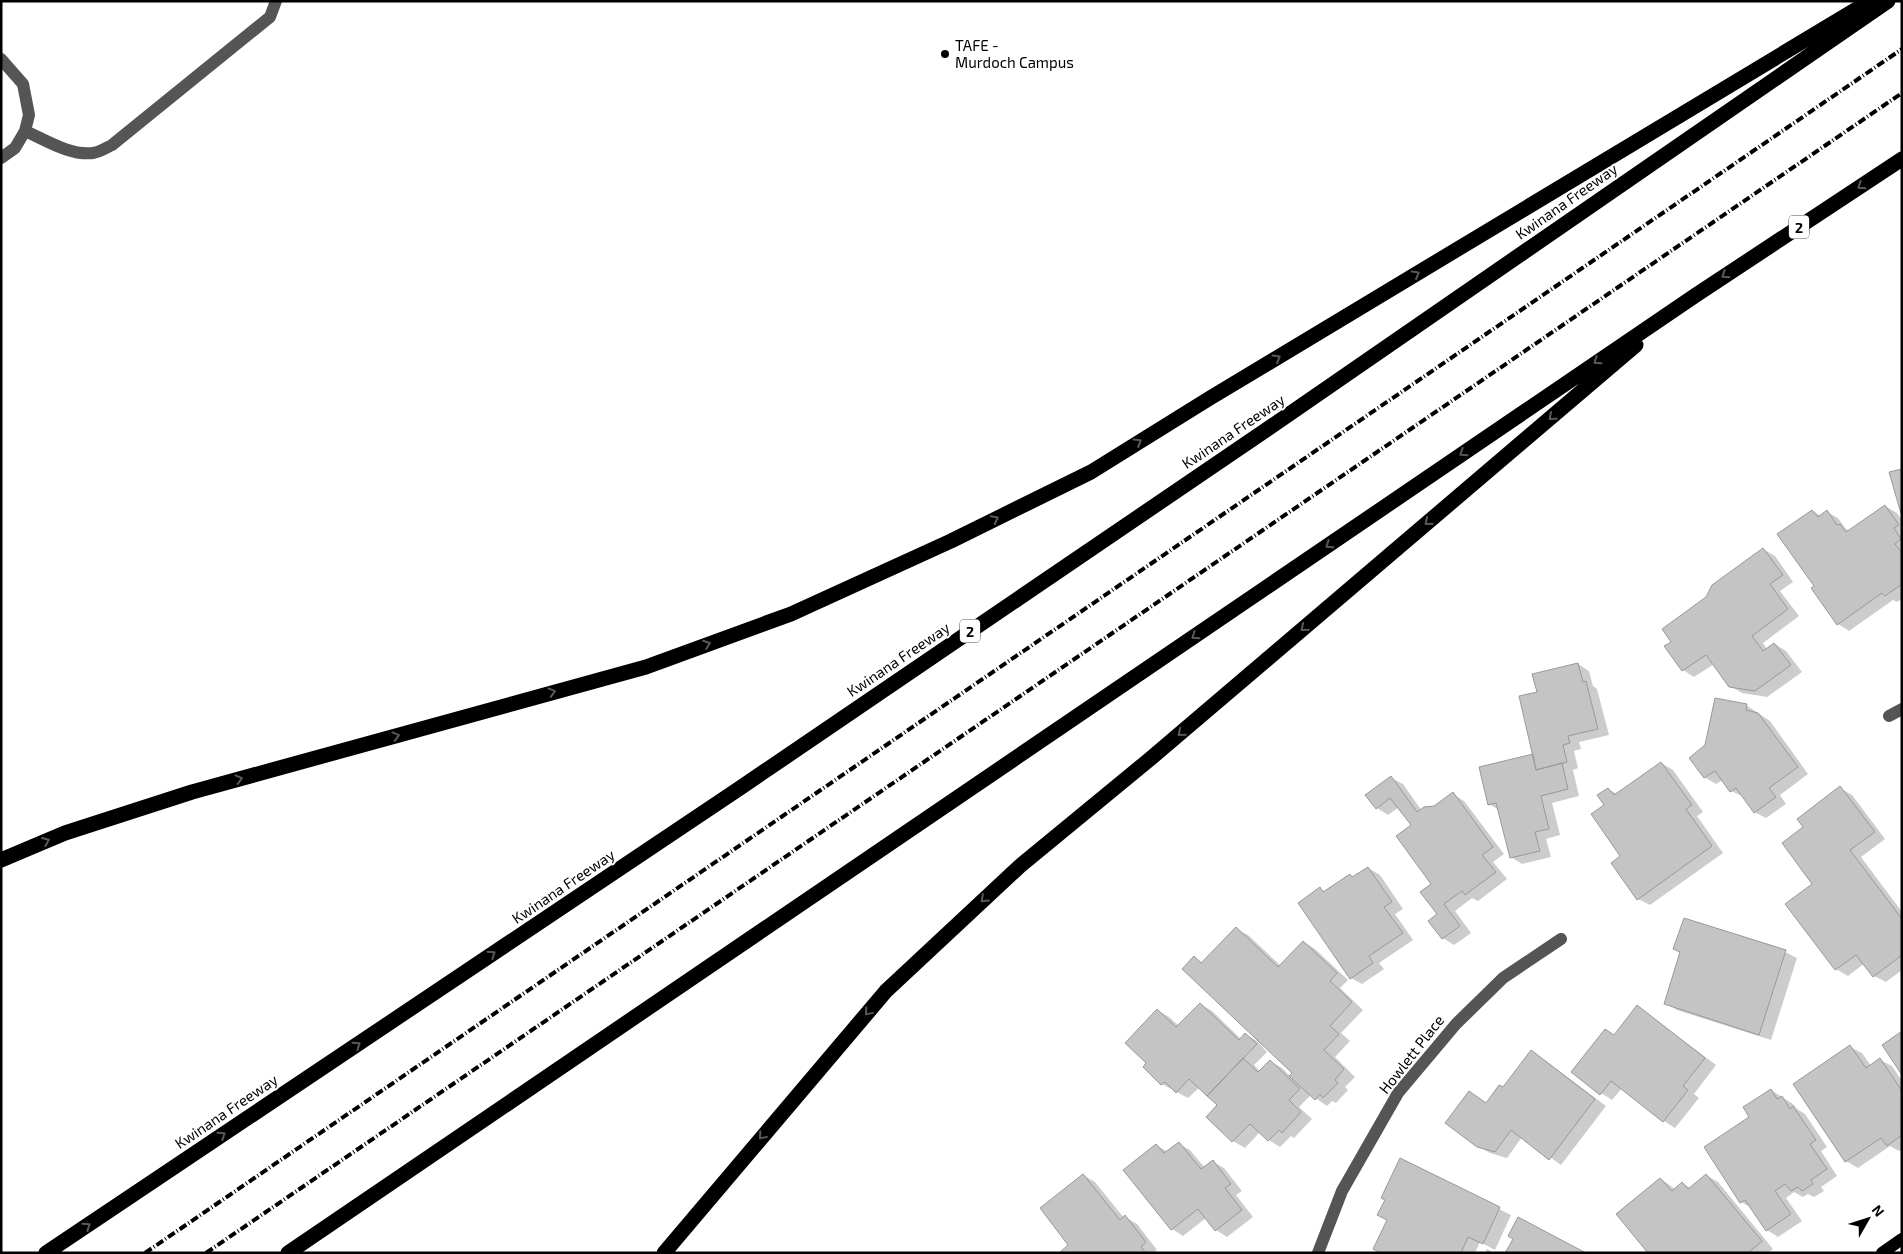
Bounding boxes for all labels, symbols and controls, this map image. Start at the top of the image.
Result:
place label: TAFE - Murdoch Campus [955,36,1074,71]
marker: TAFE - Murdoch Campus [939,48,951,60]
street label: Kwinana Freeway [1512,159,1620,243]
one-way arrow [1857,180,1867,189]
road number: 2 [1789,216,1809,238]
one-way arrow [1722,269,1731,278]
one-way arrow [1410,271,1419,281]
one-way arrow [1271,354,1280,364]
one-way arrow [1594,355,1603,365]
street label: Kwinana Freeway [1178,390,1288,472]
one-way arrow [1548,411,1557,420]
one-way arrow [1132,439,1141,449]
one-way arrow [1459,447,1469,456]
one-way arrow [990,515,999,526]
one-way arrow [1425,517,1434,525]
one-way arrow [1325,539,1335,548]
street label: Kwinana Freeway [843,618,953,700]
road number: 2 [960,620,980,642]
one-way arrow [1301,622,1310,631]
one-way arrow [1191,630,1200,639]
one-way arrow [702,640,711,650]
one-way arrow [548,688,556,698]
one-way arrow [1177,727,1186,736]
one-way arrow [391,731,399,741]
one-way arrow [234,774,243,785]
one-way arrow [41,837,50,847]
street label: Kwinana Freeway [508,845,618,927]
one-way arrow [981,893,990,902]
one-way arrow [487,951,496,961]
one-way arrow [864,1007,873,1016]
street label: Howlett Place [1375,1011,1447,1097]
one-way arrow [351,1042,361,1051]
street label: Kwinana Freeway [171,1070,281,1152]
one-way arrow [760,1130,768,1139]
one-way arrow [216,1132,226,1141]
north arrow [1843,1194,1893,1244]
text: N [1869,1201,1888,1220]
one-way arrow [81,1223,91,1232]

